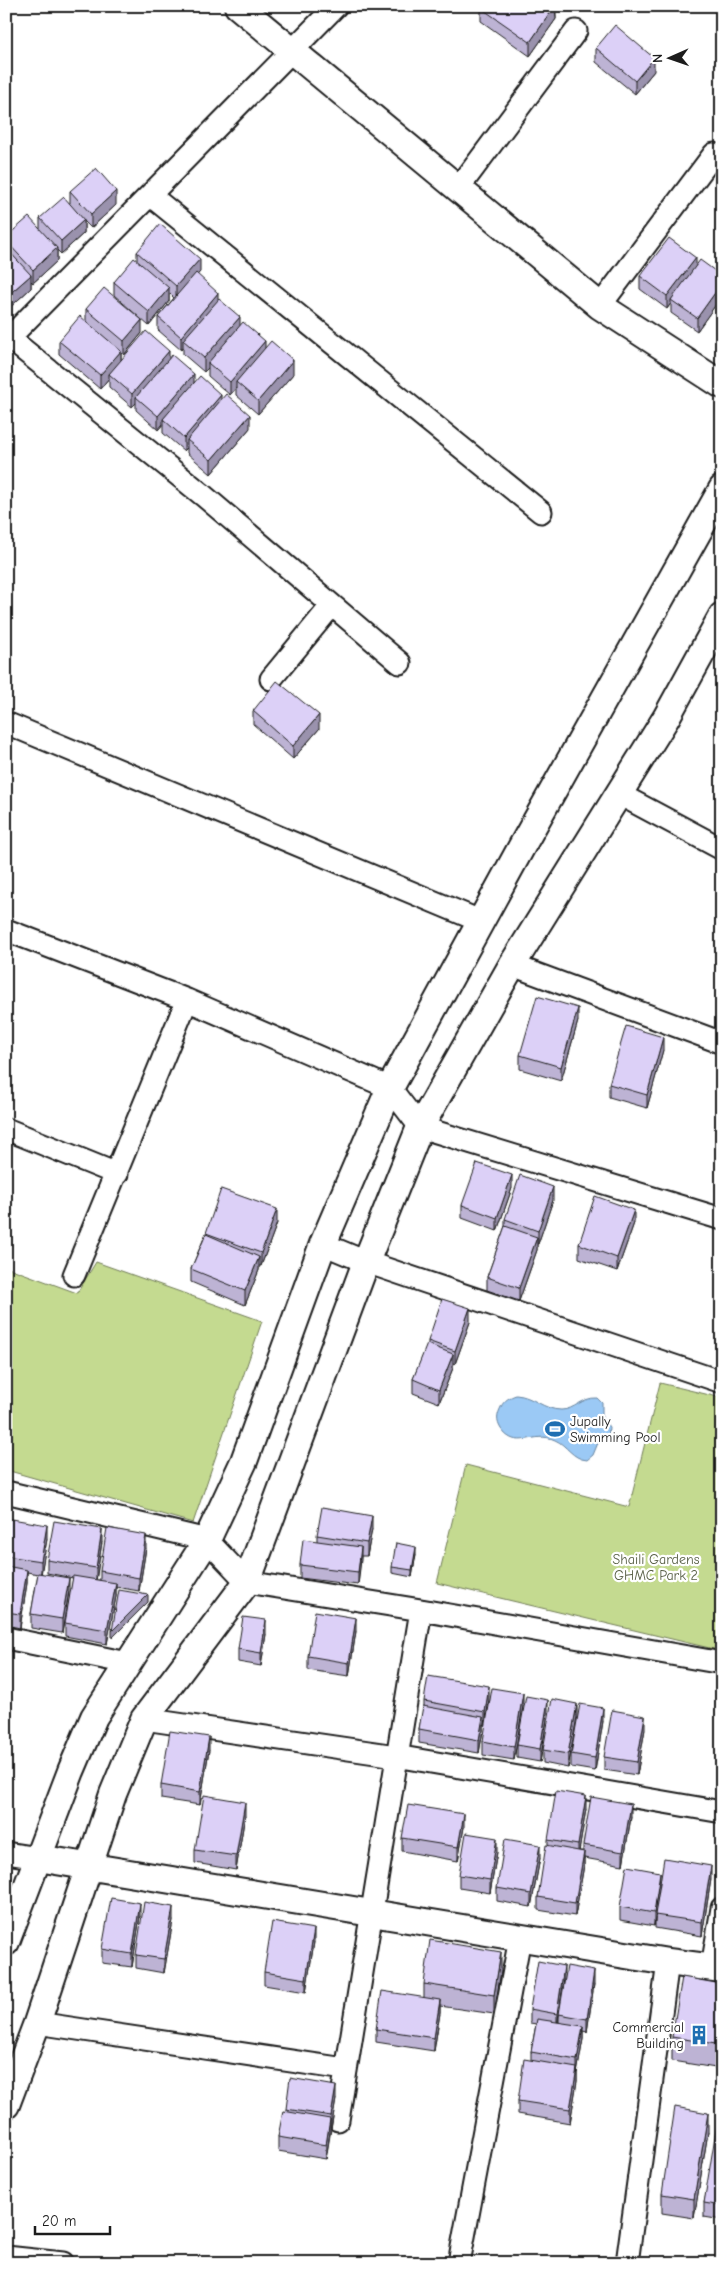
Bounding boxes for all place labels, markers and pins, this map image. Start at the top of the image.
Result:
place label: Jupally Swimming Pool [570,1413,661,1446]
sports icon: Jupally Swimming Pool [544,1418,566,1440]
place label: Commercial Building [612,2019,684,2052]
building icon: Commercial Building [688,2024,710,2046]

